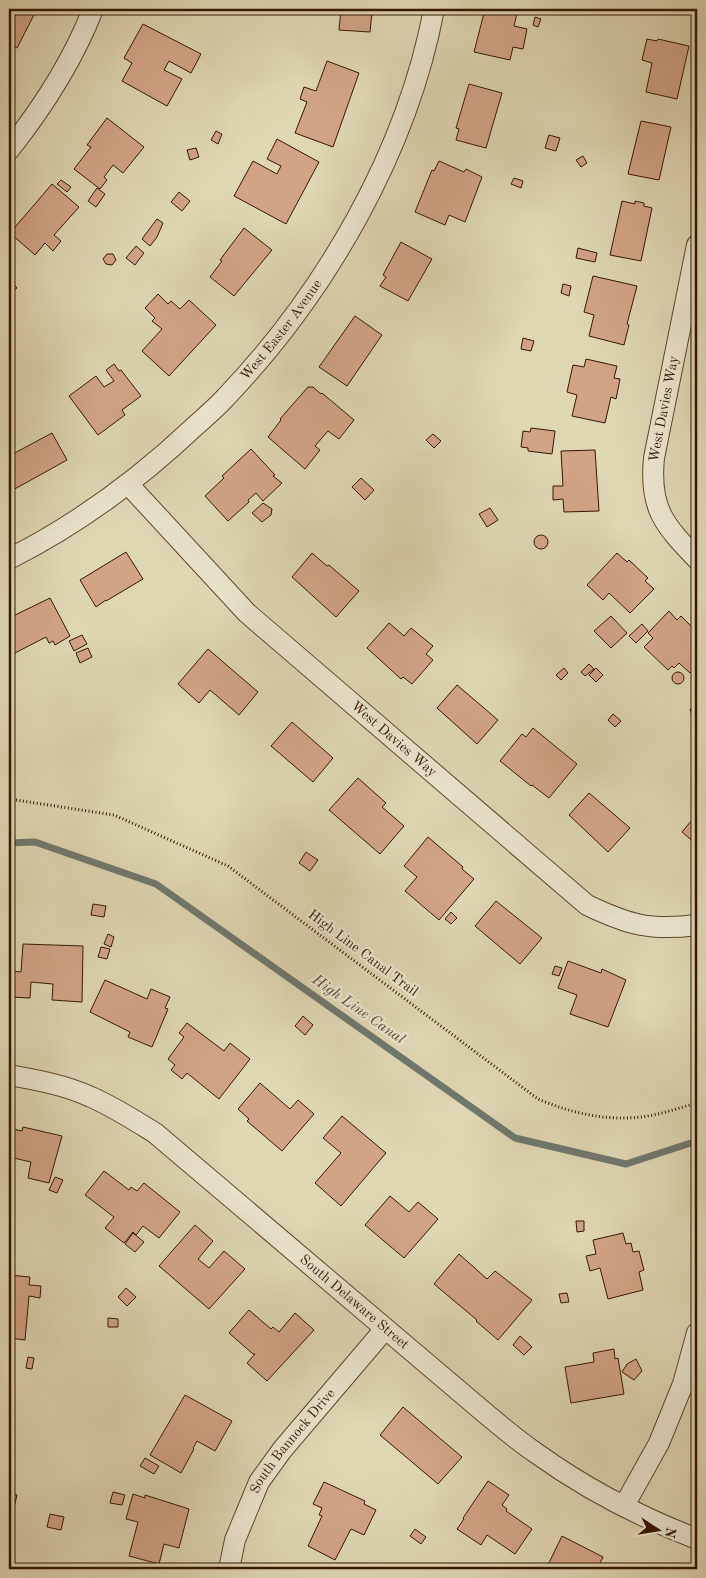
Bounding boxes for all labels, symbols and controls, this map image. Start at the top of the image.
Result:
street label: West Easter Avenue [238,277,325,383]
street label: West Davies Way [647,354,681,463]
street label: West Davies Way [348,699,440,780]
street label: High Line Canal Trail [305,907,421,999]
water label: High Line Canal [308,972,408,1048]
street label: South Delaware Street [297,1252,411,1352]
street label: South Bannock Drive [248,1386,338,1496]
north arrow [634,1506,684,1556]
text: N [662,1526,678,1539]

